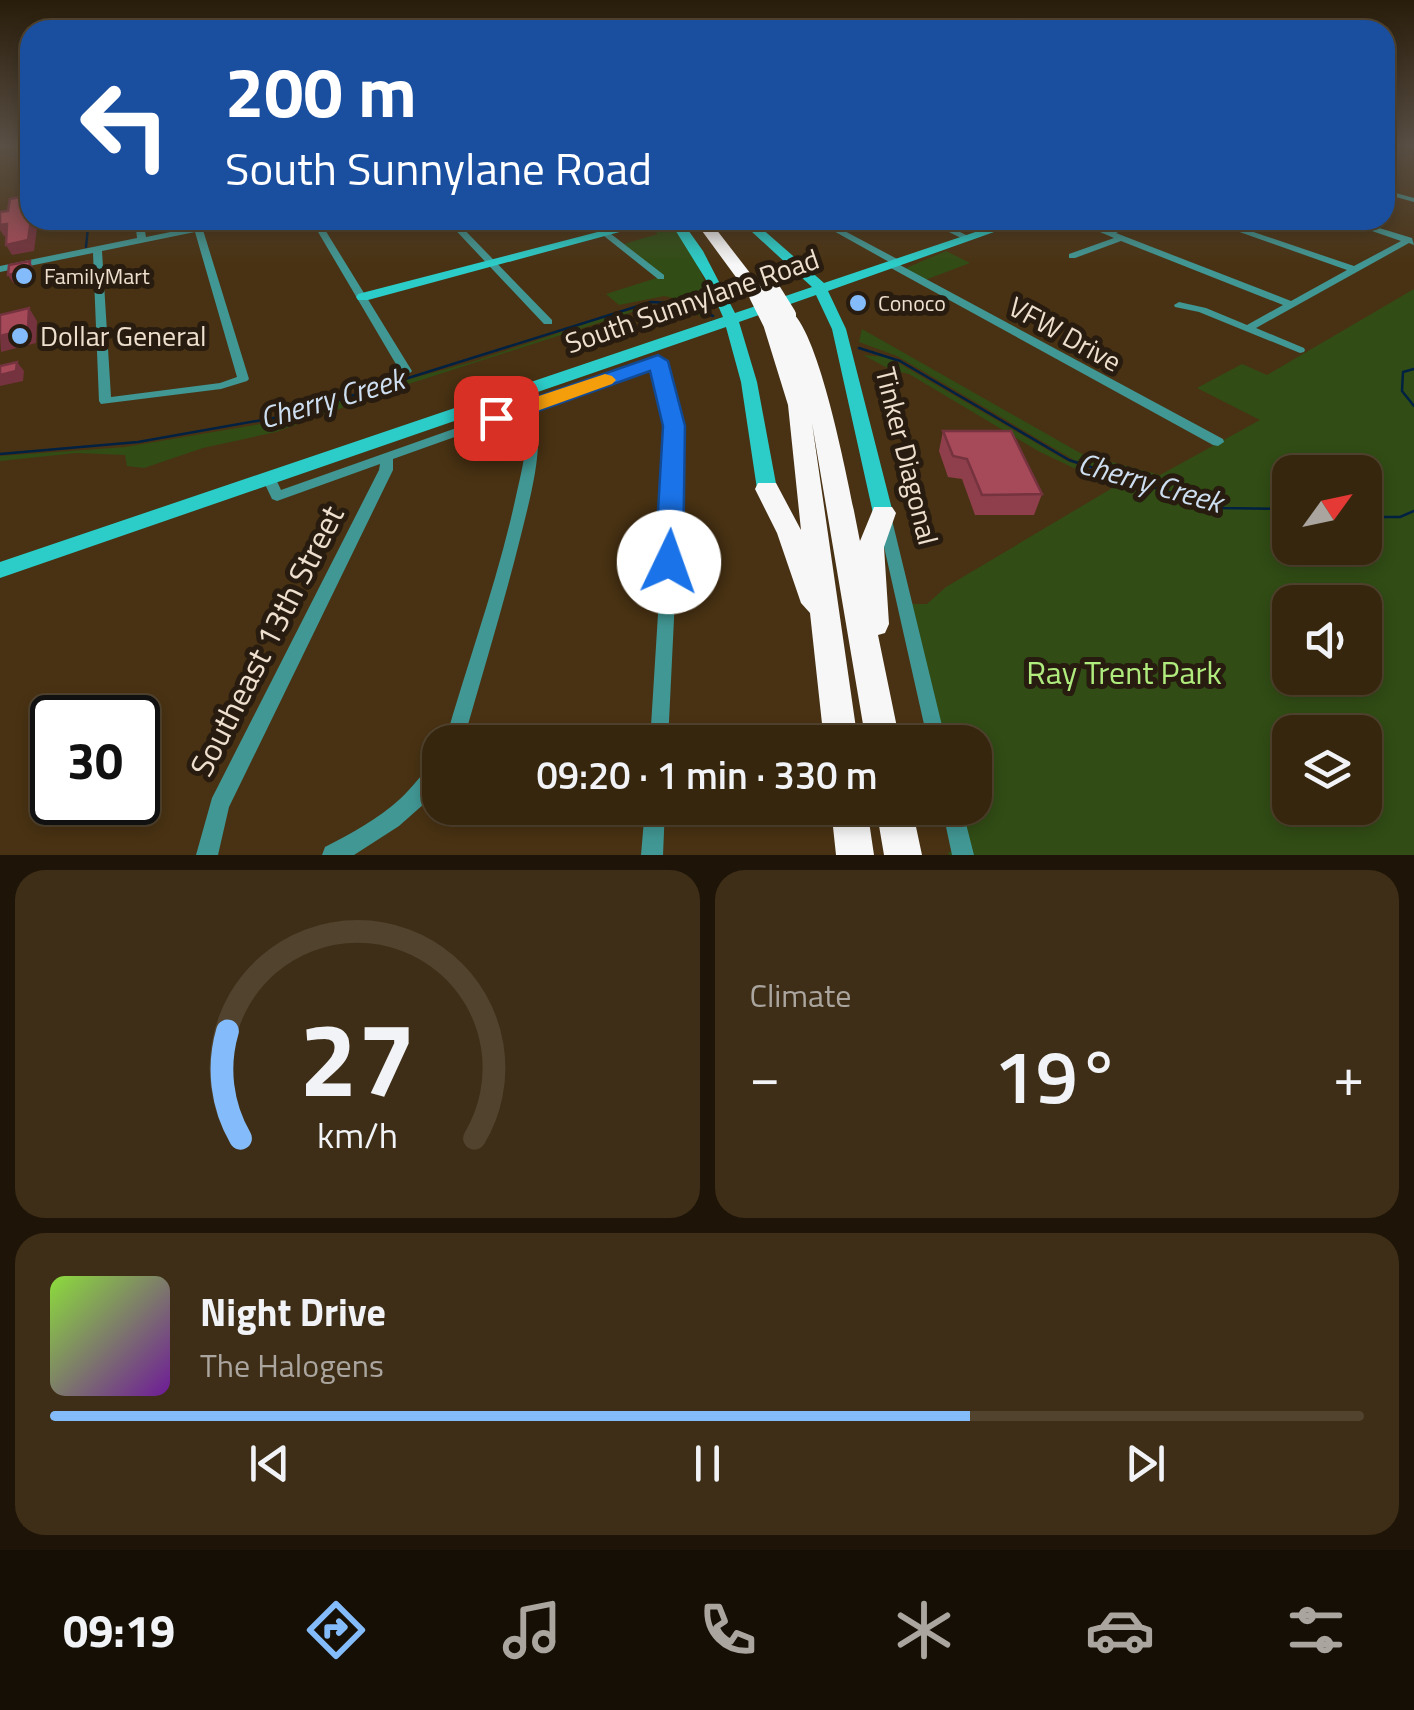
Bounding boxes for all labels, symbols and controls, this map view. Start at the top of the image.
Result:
text: 200 m [225,38,417,144]
icon: left [60,60,190,190]
text: South Sunnylane Road [225,134,652,202]
street label: South Sunnylane Road [559,237,824,364]
place label: FamilyMart [44,259,150,293]
marker: FamilyMart [13,265,35,287]
street label: VFW Drive [1001,285,1130,382]
place label: Conoco [878,286,946,320]
marker: Conoco [847,292,869,314]
place label: Dollar General [40,314,206,357]
marker: Dollar General [9,325,31,347]
water label: Cherry Creek [254,354,413,441]
street label: Tinker Diagonal [865,362,950,549]
pin [454,376,539,461]
icon: arrive [469,391,524,446]
water label: Cherry Creek [1073,439,1231,526]
north arrow [1272,455,1382,565]
map controls [1272,455,1382,825]
street label: Southeast 13th Street [177,497,355,785]
position arrow [617,510,721,614]
button: sound [1272,585,1382,695]
park label: Ray Trent Park [1026,648,1222,696]
speed limit sign: 30 [30,695,160,825]
button: layers [1272,715,1382,825]
text: 09:20 · 1 min · 330 m [536,746,878,804]
text: Climate [750,971,851,1019]
text: 27 [299,978,415,1136]
text: 19° [994,1018,1120,1132]
text: − [750,1034,780,1117]
text: + [1333,1034,1364,1117]
text: km/h [317,1107,398,1162]
text: Night Drive [200,1283,386,1341]
text: The Halogens [200,1341,384,1389]
icon: previous [242,1436,297,1491]
icon: pause [680,1436,735,1491]
icon: next [1118,1436,1173,1491]
icon: directions [301,1595,371,1665]
icon: music [497,1595,567,1665]
icon: phone [693,1595,763,1665]
icon: climate [889,1595,959,1665]
icon: car [1085,1595,1155,1665]
icon: filters [1281,1595,1351,1665]
text: 09:19 [63,1596,175,1664]

